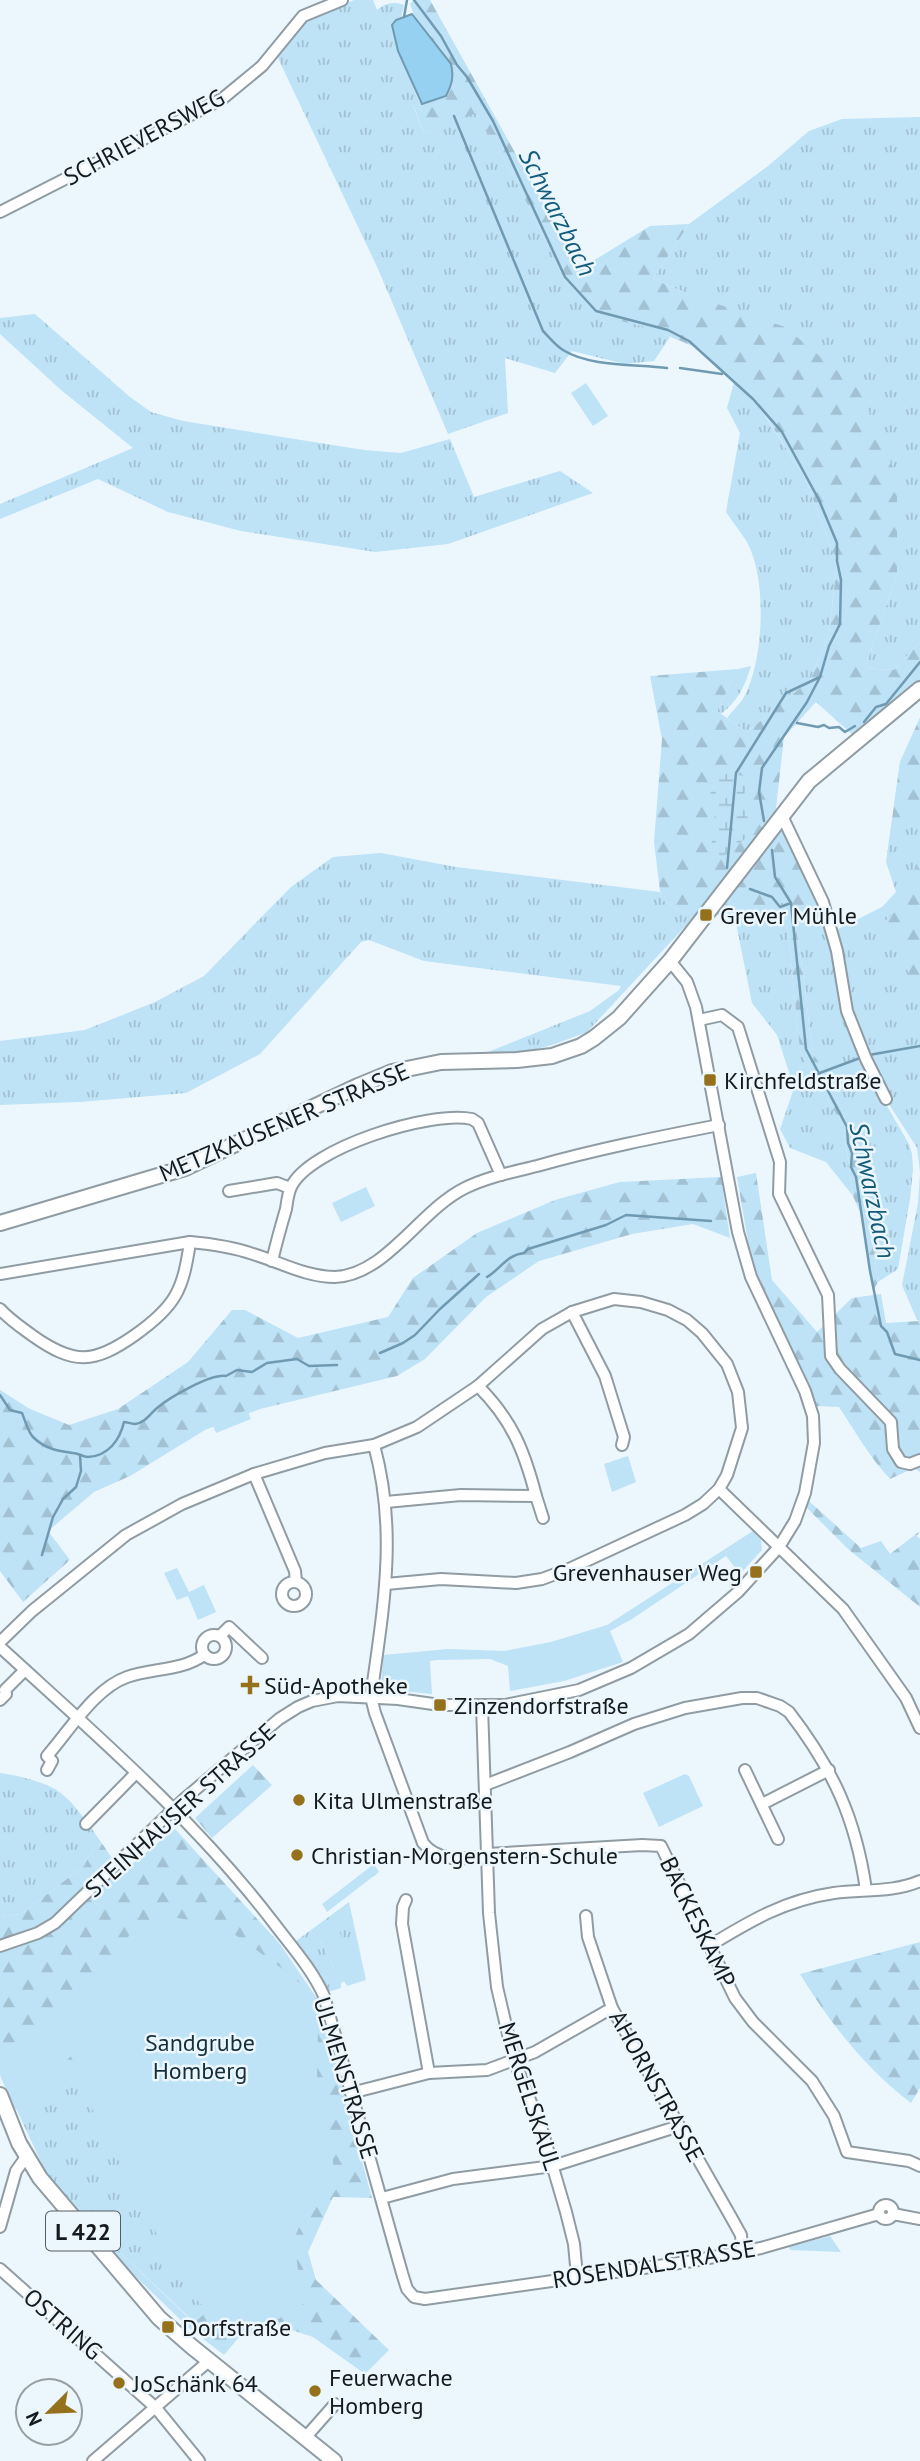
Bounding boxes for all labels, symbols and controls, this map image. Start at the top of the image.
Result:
street label: SCHRIEVERSWEG [58,82,230,192]
water label: Schwarzbach [512,143,604,281]
place label: Grever Mühle [720,900,857,931]
marker: Grever Mühle [698,907,714,923]
street label: METZKAUSENER STRASSE [154,1055,414,1189]
place label: Kirchfeldstraße [724,1065,881,1096]
marker: Kirchfeldstraße [702,1072,718,1088]
water label: Schwarzbach [842,1119,904,1261]
place label: Grevenhauser Weg [553,1557,742,1588]
marker: Grevenhauser Weg [748,1564,764,1580]
place label: Süd-Apotheke [264,1670,408,1701]
marker: Süd-Apotheke [242,1677,258,1693]
place label: Zinzendorfstraße [454,1690,629,1721]
marker: Zinzendorfstraße [432,1697,448,1713]
street label: STEINHAUSER STRASSE [78,1716,282,1904]
place label: Kita Ulmenstraße [313,1785,493,1816]
marker: Kita Ulmenstraße [291,1792,307,1808]
place label: Christian-Morgenstern-Schule [311,1840,618,1871]
marker: Christian-Morgenstern-Schule [289,1847,305,1863]
street label: BACKESKAMP [653,1851,743,1993]
street label: ULMENSTRASSE [307,1993,385,2163]
street label: AHORNSTRASSE [602,2005,712,2167]
street label: MERGELSKAUL [491,2018,569,2174]
park label: Sandgrube Homberg [145,2027,255,2086]
road number: L 422 [46,2212,120,2250]
street label: ROSENDALSTRASSE [550,2233,758,2295]
street label: OSTRING [17,2281,109,2367]
place label: Dorfstraße [182,2312,291,2343]
marker: Dorfstraße [160,2319,176,2335]
place label: Feuerwache Homberg [329,2362,453,2421]
place label: JoSchänk 64 [132,2368,258,2399]
marker: JoSchänk 64 [111,2375,127,2391]
north arrow [14,2377,84,2447]
marker: Feuerwache Homberg [307,2383,323,2399]
text: N [20,2408,47,2429]

